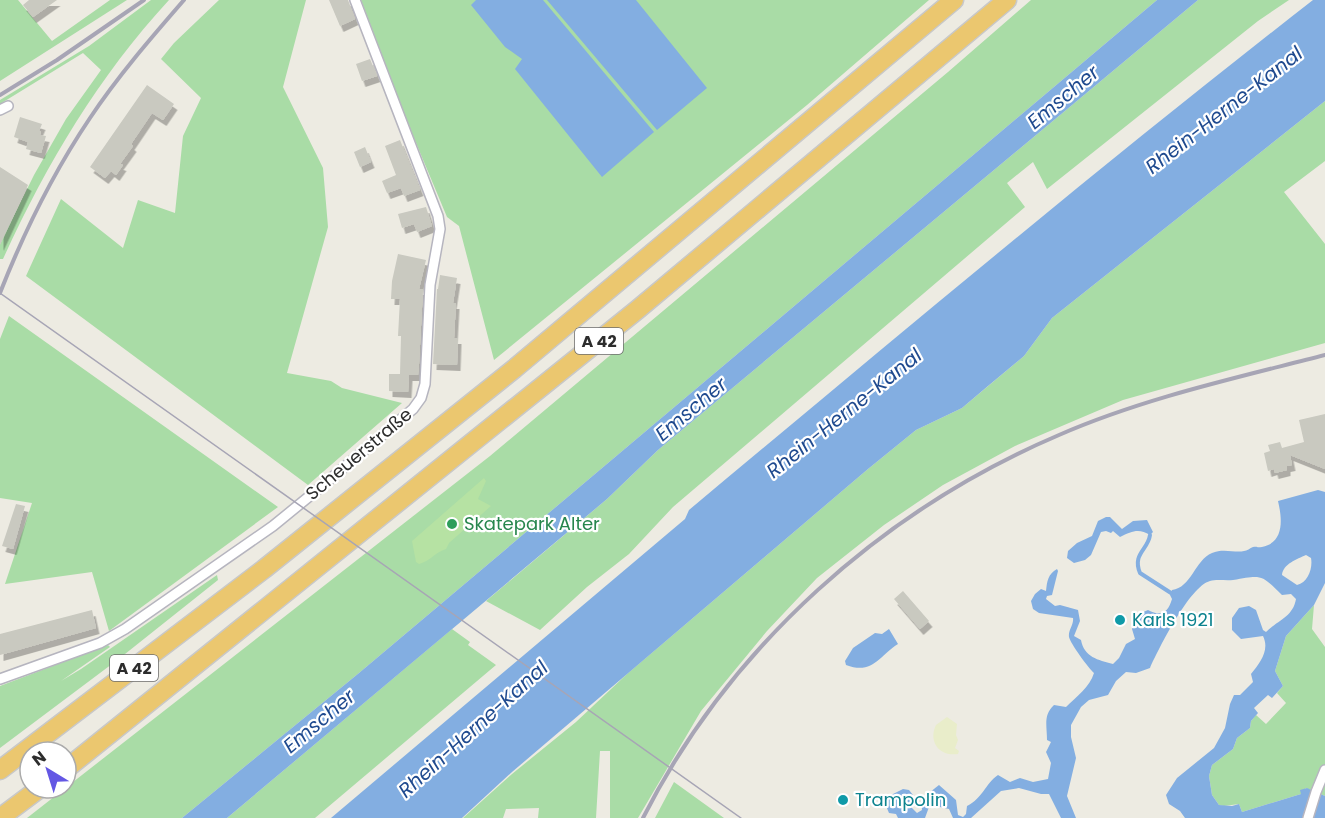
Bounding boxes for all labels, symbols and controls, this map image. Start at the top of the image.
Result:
water label: Rhein-Herne-Kanal [1139,40,1309,180]
water label: Emscher [1021,58,1105,135]
road number: A 42 [575,328,623,354]
water label: Rhein-Herne-Kanal [760,341,928,485]
water label: Emscher [649,370,733,447]
street label: Scheuerstraße [300,402,417,506]
place label: Skatepark Alter [464,511,600,536]
marker: Skatepark Alter [445,517,459,531]
place label: Karls 1921 [1132,607,1214,632]
marker: Karls 1921 [1113,613,1127,627]
water label: Rhein-Herne-Kanal [392,654,554,804]
road number: A 42 [110,655,158,681]
water label: Emscher [277,682,361,759]
north arrow [18,740,78,800]
text: N [27,746,51,771]
place label: Trampolin [855,787,946,812]
marker: Trampolin [836,793,850,807]

